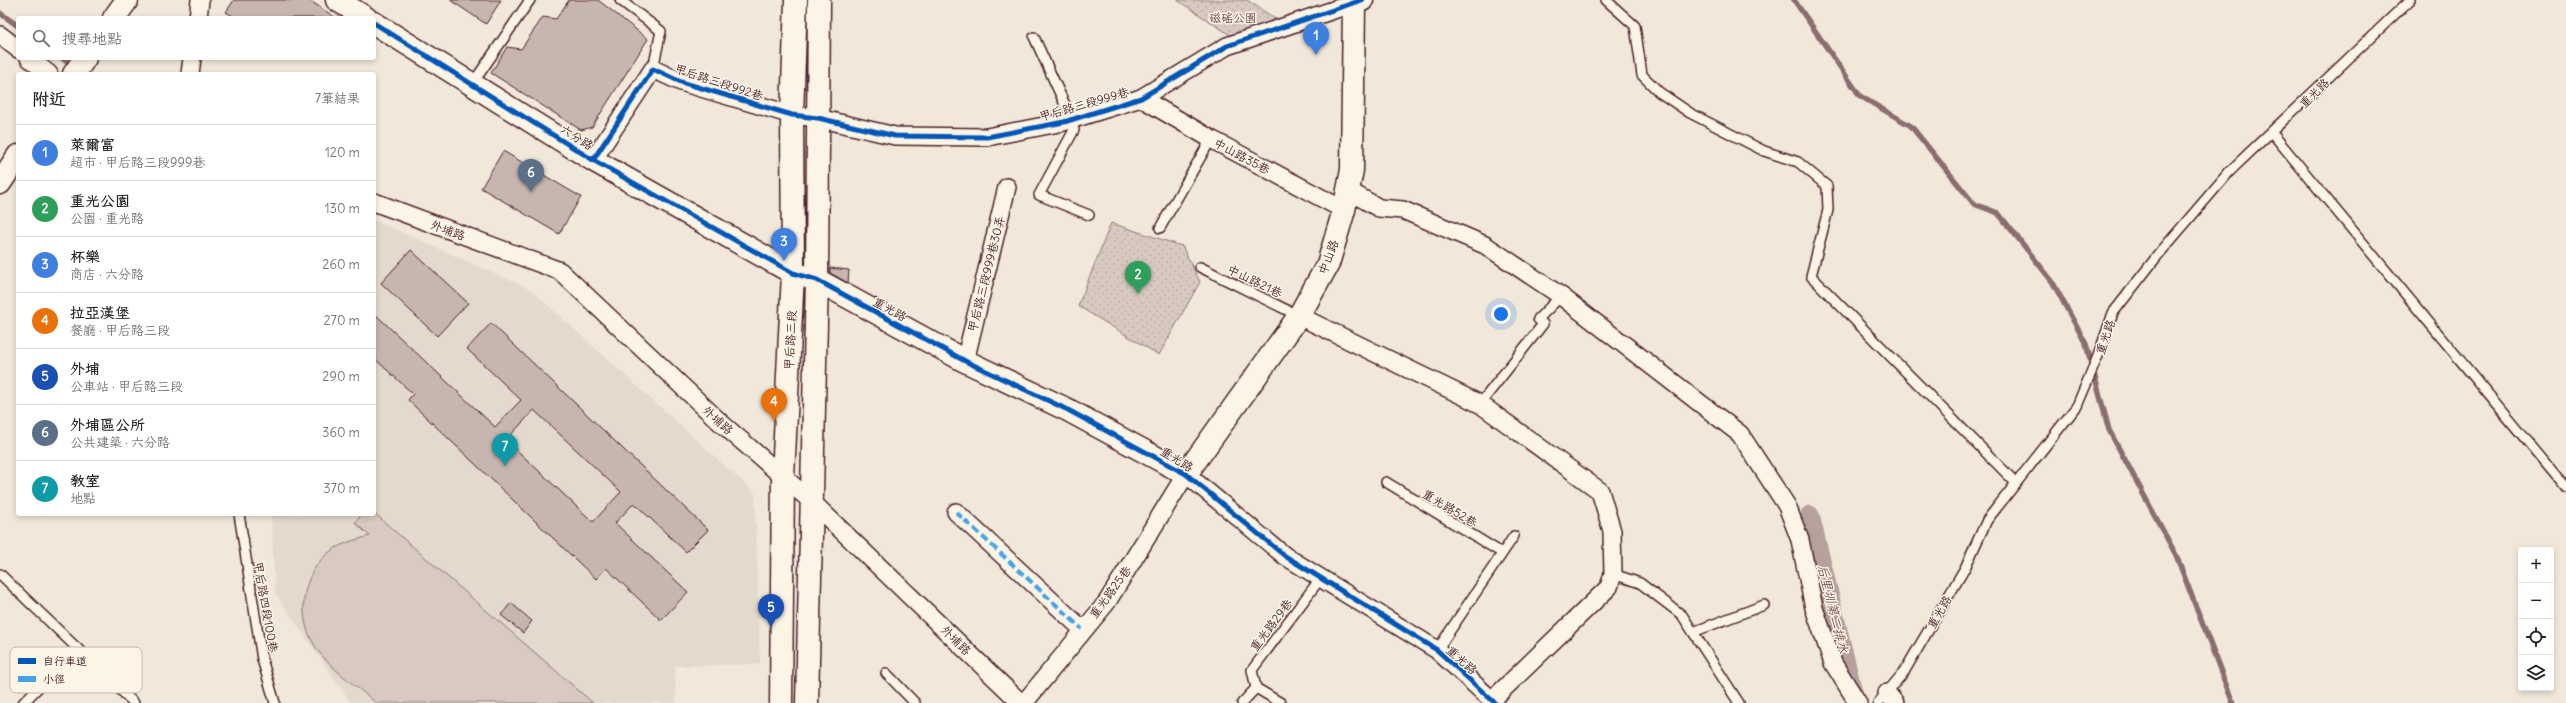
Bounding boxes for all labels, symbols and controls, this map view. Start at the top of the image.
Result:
park label: 磁磘公園 [1209,10,1257,25]
search box [16,16,376,60]
pin: 1 [1303,22,1329,55]
icon: search [30,27,52,49]
text: 搜尋地點 [62,29,122,48]
street label: 甲后路三段992巷 [673,61,765,103]
street label: 重光路 [2296,75,2332,111]
street label: 甲后路三段999巷 [1037,84,1131,124]
text: 附近 [32,88,66,110]
text: 7筆結果 [315,90,360,107]
street label: 六分路 [558,121,596,153]
text: 萊爾富 [70,135,115,154]
street label: 中山路35巷 [1211,135,1273,177]
text: 1 [42,144,48,161]
text: 120 m [325,144,360,161]
text: 超市 · 甲后路三段999巷 [70,154,206,171]
pin: 6 [518,159,544,192]
text: 重光公園 [70,191,130,210]
text: 2 [41,200,49,217]
text: 130 m [324,200,360,217]
text: 公園 · 重光路 [70,210,144,227]
street label: 甲后路三段999巷30弄 [964,214,1008,334]
street label: 外埔路 [429,217,467,243]
pin: 3 [771,228,797,261]
street label: 中山路 [1315,238,1341,276]
text: 杯樂 [70,247,100,266]
text: 3 [41,256,49,273]
text: 260 m [322,256,360,273]
pin: 2 [1125,261,1151,294]
street label: 中山路21巷 [1225,261,1285,301]
text: 商店 · 六分路 [70,266,144,283]
street label: 重光路 [871,294,909,324]
text: 拉亞漢堡 [70,303,130,322]
your location [1491,304,1511,324]
street label: 甲后路三段 [781,310,799,370]
text: 4 [41,312,49,329]
text: 270 m [323,312,360,329]
street label: 重光路 [2092,318,2118,356]
text: 餐廳 · 甲后路三段 [70,322,170,339]
text: 外埔 [70,359,100,378]
text: 5 [41,368,49,385]
text: 290 m [322,368,360,385]
text: 公車站 · 甲后路三段 [70,378,183,395]
pin: 4 [761,388,787,421]
street label: 外埔路 [700,402,736,438]
text: 外埔區公所 [70,415,145,434]
text: 6 [41,424,49,441]
text: 360 m [322,424,360,441]
pin: 7 [492,433,518,466]
text: 公共建築 · 六分路 [70,434,170,451]
street label: 重光路 [1158,443,1196,475]
text: 教室 [70,471,100,490]
text: 7 [42,480,48,497]
text: 370 m [323,480,360,497]
street label: 重光路52巷 [1420,486,1480,530]
text: 地點 [70,490,96,507]
map controls [2518,547,2554,691]
button: + [2518,547,2554,583]
street label: 甲后路四段100巷 [251,560,281,654]
street label: 重光路25巷 [1086,563,1134,621]
water label: 后里圳第二排水 [1814,563,1852,656]
button: − [2518,583,2554,619]
street label: 重光路 [1924,593,1954,631]
pin: 5 [758,594,784,627]
street label: 重光路29巷 [1247,596,1295,654]
button: locate [2518,619,2554,655]
street label: 外埔路 [938,622,974,658]
street label: 重光路 [1444,642,1480,678]
legend [10,647,142,693]
text: 自行車道 [43,654,87,668]
button: layers [2518,655,2554,691]
text: 小徑 [43,672,65,686]

